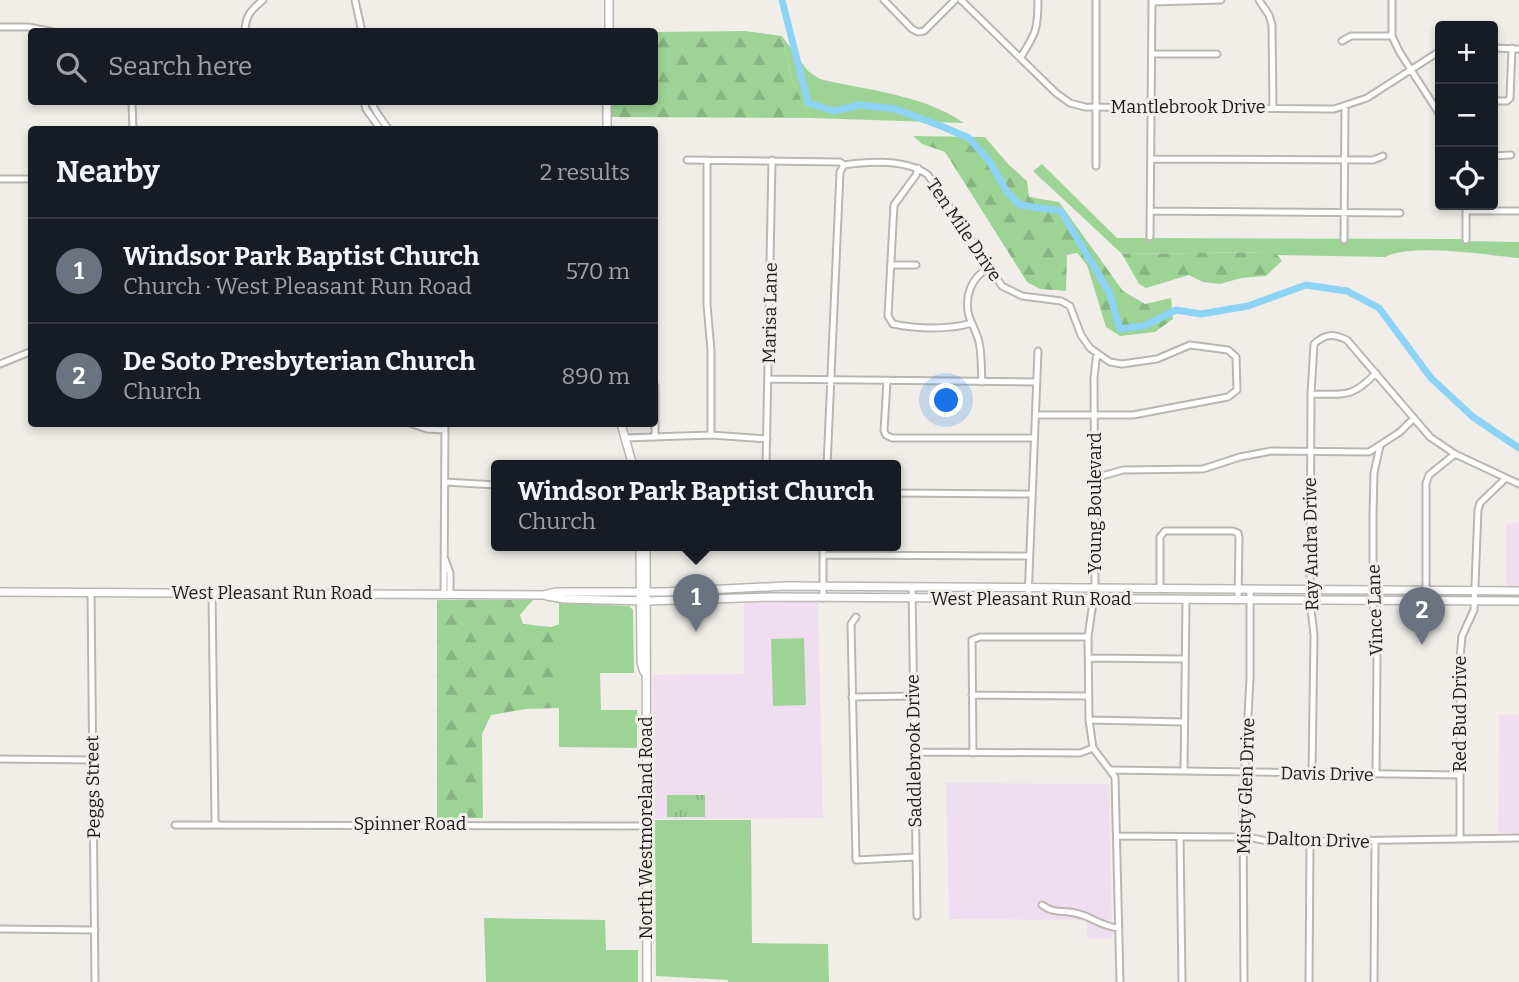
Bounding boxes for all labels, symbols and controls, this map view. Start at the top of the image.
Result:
map controls [1435,21,1498,210]
button: + [1435,21,1498,84]
search box [28,28,658,105]
icon: search [52,48,90,86]
text: Search here [108,51,252,82]
button: − [1435,84,1498,147]
street label: Mantlebrook Drive [1110,96,1266,118]
button: locate [1435,147,1498,210]
text: Nearby [56,154,160,190]
text: 2 results [540,158,630,186]
street label: Ten Mile Drive [922,175,1006,285]
text: Windsor Park Baptist Church [123,241,479,272]
text: 1 [74,257,84,285]
text: 570 m [566,257,630,285]
street label: Marisa Lane [758,262,782,364]
text: Church · West Pleasant Run Road [123,272,472,300]
text: De Soto Presbyterian Church [123,346,475,377]
text: 2 [73,362,85,390]
text: 890 m [561,362,630,390]
text: Church [123,377,201,405]
your location [929,383,963,417]
street label: Young Boulevard [1084,432,1106,574]
popup [491,460,901,551]
text: Windsor Park Baptist Church [518,476,874,507]
street label: Ray Andra Drive [1299,477,1323,611]
text: Church [518,507,596,535]
street label: Vince Lane [1362,564,1388,656]
pin: 1 [673,574,719,632]
street label: West Pleasant Run Road [171,582,373,604]
pin: 2 [1399,587,1445,645]
street label: West Pleasant Run Road [930,588,1132,610]
street label: Red Bud Drive [1449,656,1471,772]
street label: Saddlebrook Drive [902,674,926,828]
street label: North Westmoreland Road [635,716,657,940]
street label: Misty Glen Drive [1233,717,1259,855]
street label: Peggs Street [81,735,105,839]
street label: Davis Drive [1280,762,1374,786]
street label: Spinner Road [354,813,467,835]
street label: Dalton Drive [1266,827,1370,853]

